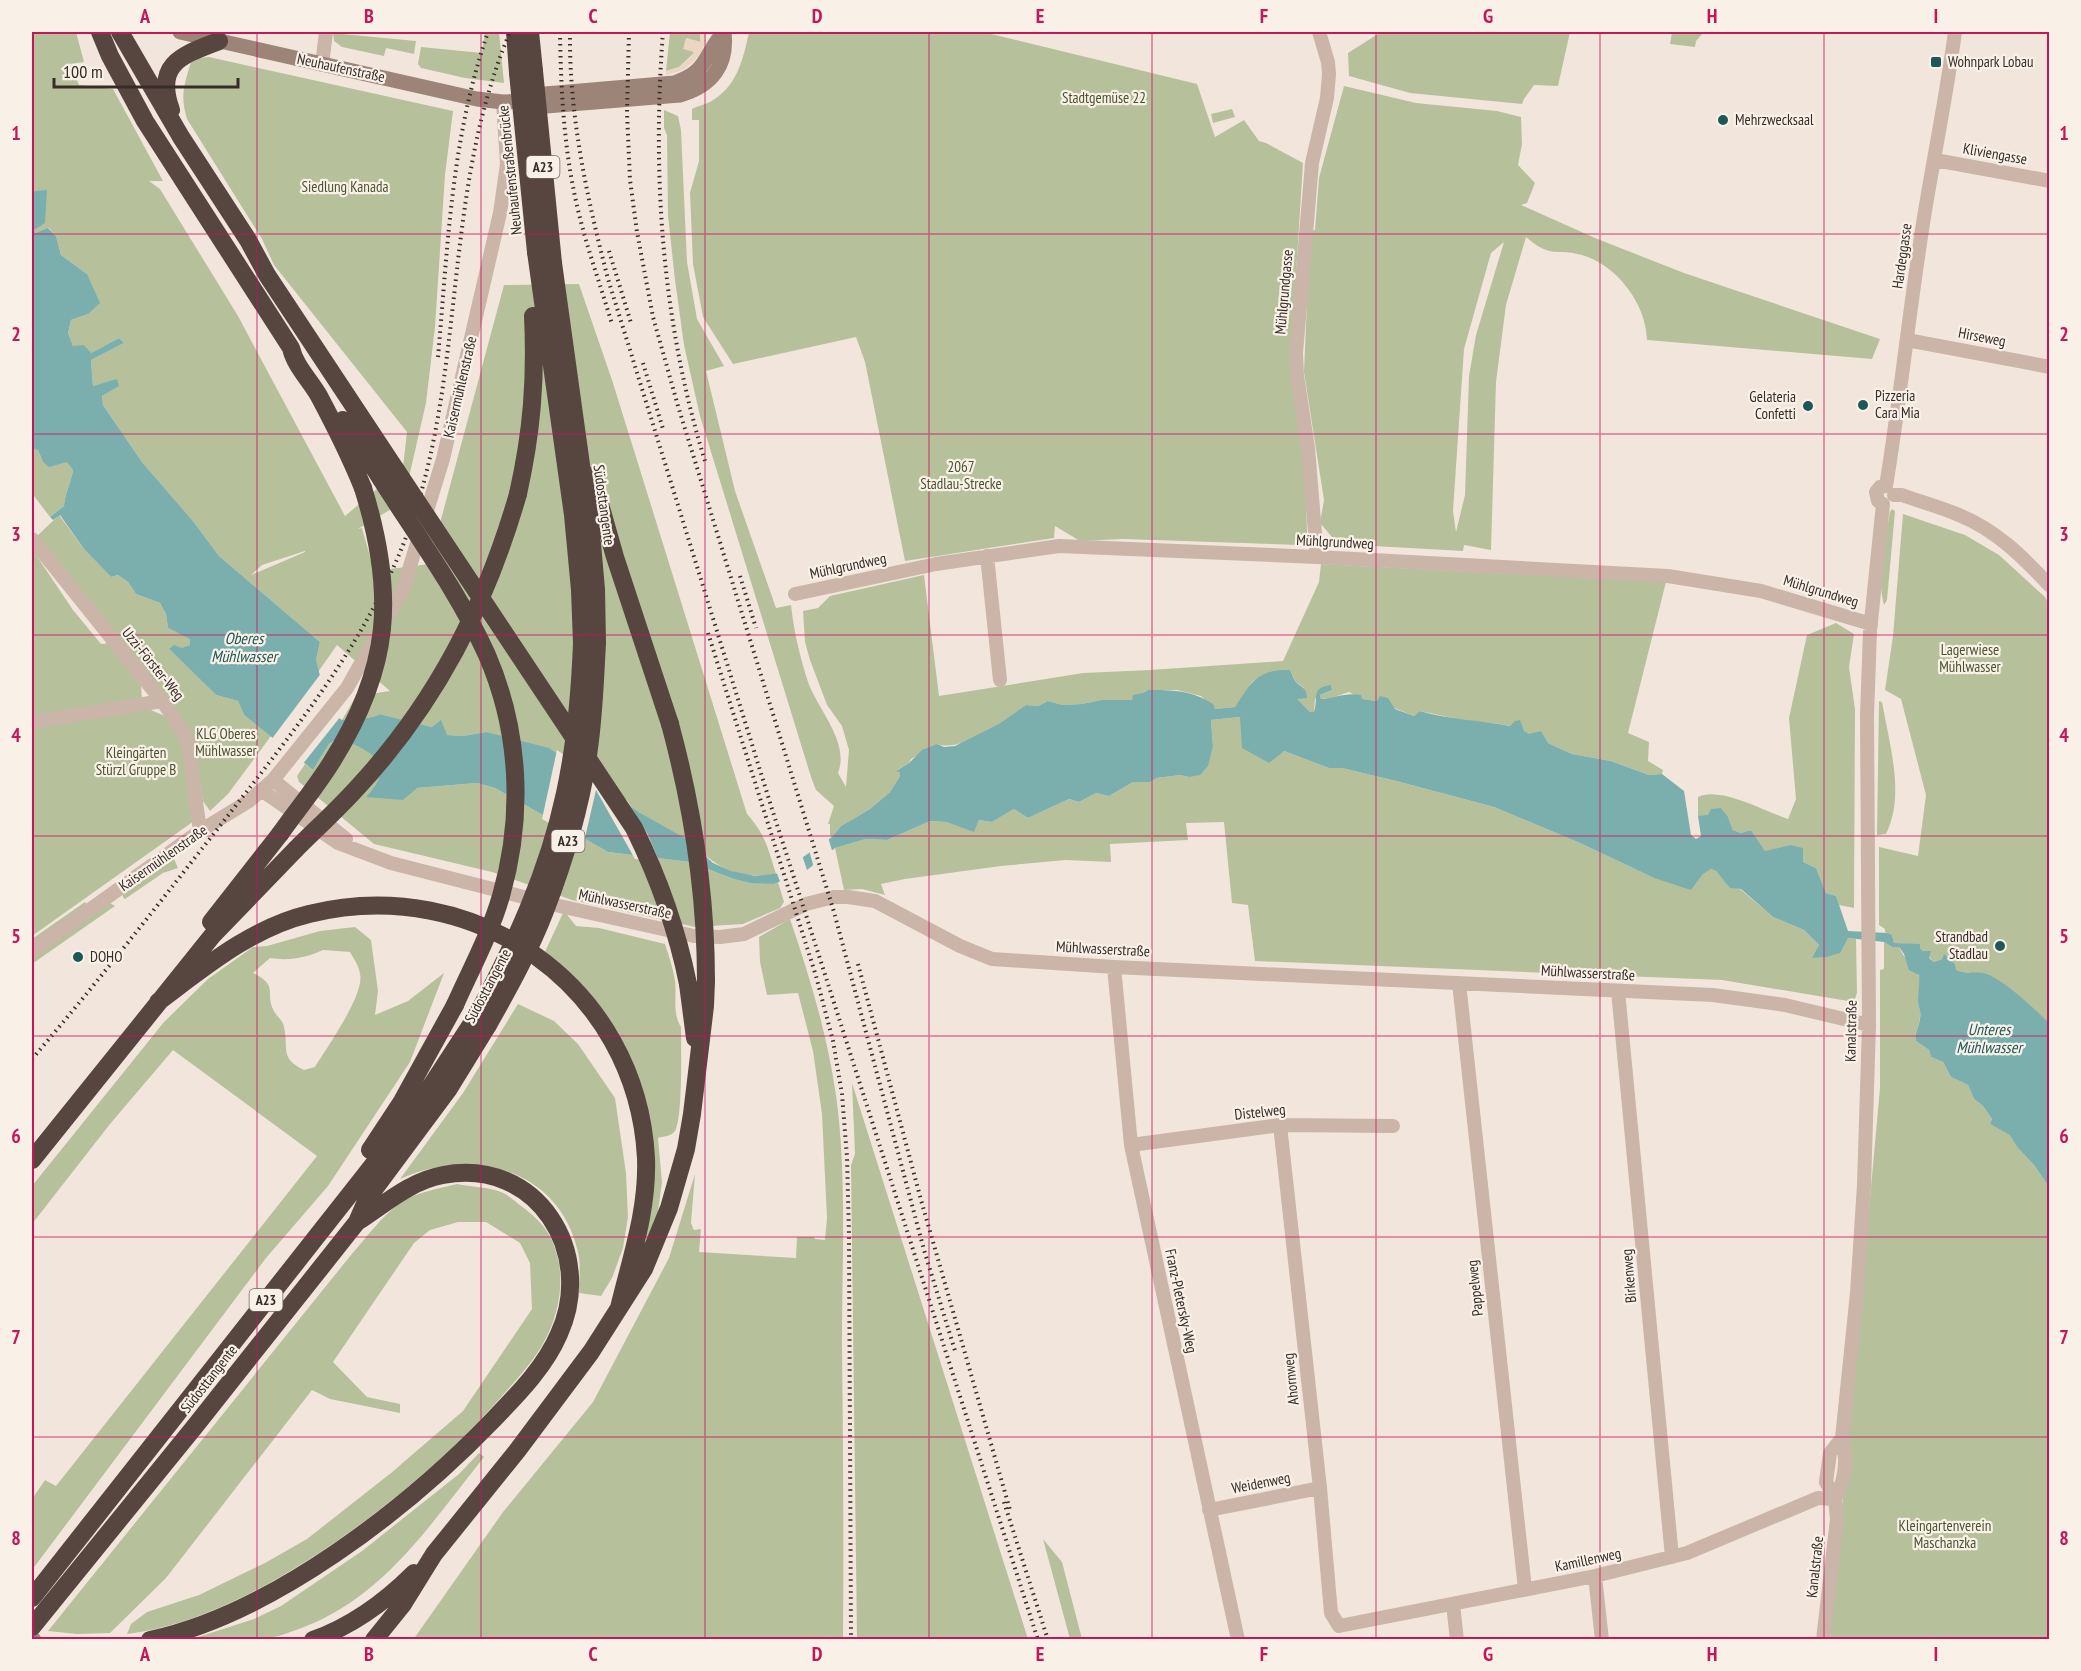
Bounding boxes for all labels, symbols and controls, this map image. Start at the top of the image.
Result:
text: A [139,3,151,29]
text: B [364,3,374,29]
text: C [588,3,598,29]
text: D [812,3,823,29]
text: E [1036,3,1044,29]
text: F [1260,3,1268,29]
text: G [1483,3,1493,29]
text: H [1707,3,1717,29]
text: I [1934,3,1938,29]
street label: Neuhaufenstraße [295,49,387,86]
scale bar [54,51,238,89]
place label: Wohnpark Lobau [1948,52,2034,71]
marker: Wohnpark Lobau [1929,55,1943,69]
text: 100 m [63,60,103,83]
park label: Stadtgemüse 22 [1062,88,1146,107]
street label: Neuhaufenstraßenbrücke [493,104,526,236]
place label: Mehrzwecksaal [1735,110,1814,129]
marker: Mehrzwecksaal [1716,113,1730,127]
text: 1 [11,120,21,146]
text: 1 [2059,120,2069,146]
street label: Kliviengasse [1962,139,2029,168]
road number: A23 [526,156,560,178]
park label: Siedlung Kanada [302,177,388,196]
street label: Hardeggasse [1888,222,1916,290]
street label: Mühlgrundgasse [1270,249,1297,335]
text: 2 [11,321,21,347]
text: 2 [2059,321,2069,347]
street label: Hirseweg [1957,323,2007,350]
street label: Kaisermühlenstraße [439,334,480,440]
place label: Pizzeria Cara Mia [1875,386,1920,422]
place label: Gelateria Confetti [1749,387,1796,423]
marker: Pizzeria Cara Mia [1856,398,1870,412]
marker: Gelateria Confetti [1801,399,1815,413]
park label: 2067 Stadlau-Strecke [920,457,1002,493]
street label: Südosttangente [589,463,620,546]
text: 3 [11,521,21,547]
text: 3 [2059,521,2069,547]
street label: Mühlgrundweg [1296,530,1374,553]
street label: Mühlgrundweg [808,548,888,583]
street label: Mühlgrundweg [1781,570,1861,611]
street label: Uzzi-Förster-Weg [118,623,189,704]
water label: Oberes Mühlwasser [211,628,279,666]
park label: Lagerwiese Mühlwasser [1939,640,2002,676]
text: 4 [11,722,21,748]
text: 4 [2059,722,2069,748]
park label: KLG Oberes Mühlwasser [195,724,258,760]
park label: Kleingärten Stürzl Gruppe B [96,743,176,779]
street label: Kaisermühlenstraße [115,820,211,895]
road number: A23 [552,830,584,852]
street label: Mühlwasserstraße [577,884,673,923]
text: 5 [11,923,21,949]
text: 5 [2059,923,2069,949]
place label: Strandbad Stadlau [1935,927,1988,963]
street label: Mühlwasserstraße [1055,937,1151,960]
marker: Strandbad Stadlau [1993,939,2007,953]
street label: Südosttangente [460,945,515,1026]
place label: DOHO [90,947,122,966]
marker: DOHO [71,950,85,964]
street label: Mühlwasserstraße [1540,961,1636,984]
street label: Kanalstraße [1840,1000,1861,1062]
water label: Unteres Mühlwasser [1956,1019,2024,1057]
street label: Distelweg [1234,1099,1286,1124]
text: 6 [11,1123,21,1149]
text: 6 [2059,1123,2069,1149]
street label: Franz-Pletersky-Weg [1161,1247,1202,1355]
street label: Birkenweg [1617,1248,1640,1304]
street label: Pappelweg [1462,1259,1487,1317]
road number: A23 [250,1289,282,1311]
text: 7 [11,1324,21,1350]
text: 7 [2059,1324,2069,1350]
street label: Südosttangente [176,1341,241,1417]
street label: Ahornweg [1278,1352,1303,1406]
street label: Weidenweg [1230,1468,1292,1498]
park label: Kleingartenverein Maschanzka [1899,1516,1991,1552]
text: 8 [11,1525,21,1551]
text: 8 [2059,1525,2069,1551]
street label: Kanalstraße [1802,1535,1827,1599]
street label: Kamillenweg [1553,1543,1623,1576]
text: A [139,1641,151,1667]
text: B [364,1641,374,1667]
text: C [588,1641,598,1667]
text: D [812,1641,823,1667]
text: E [1036,1641,1044,1667]
text: F [1260,1641,1268,1667]
text: G [1483,1641,1493,1667]
text: H [1707,1641,1717,1667]
text: I [1934,1641,1938,1667]

